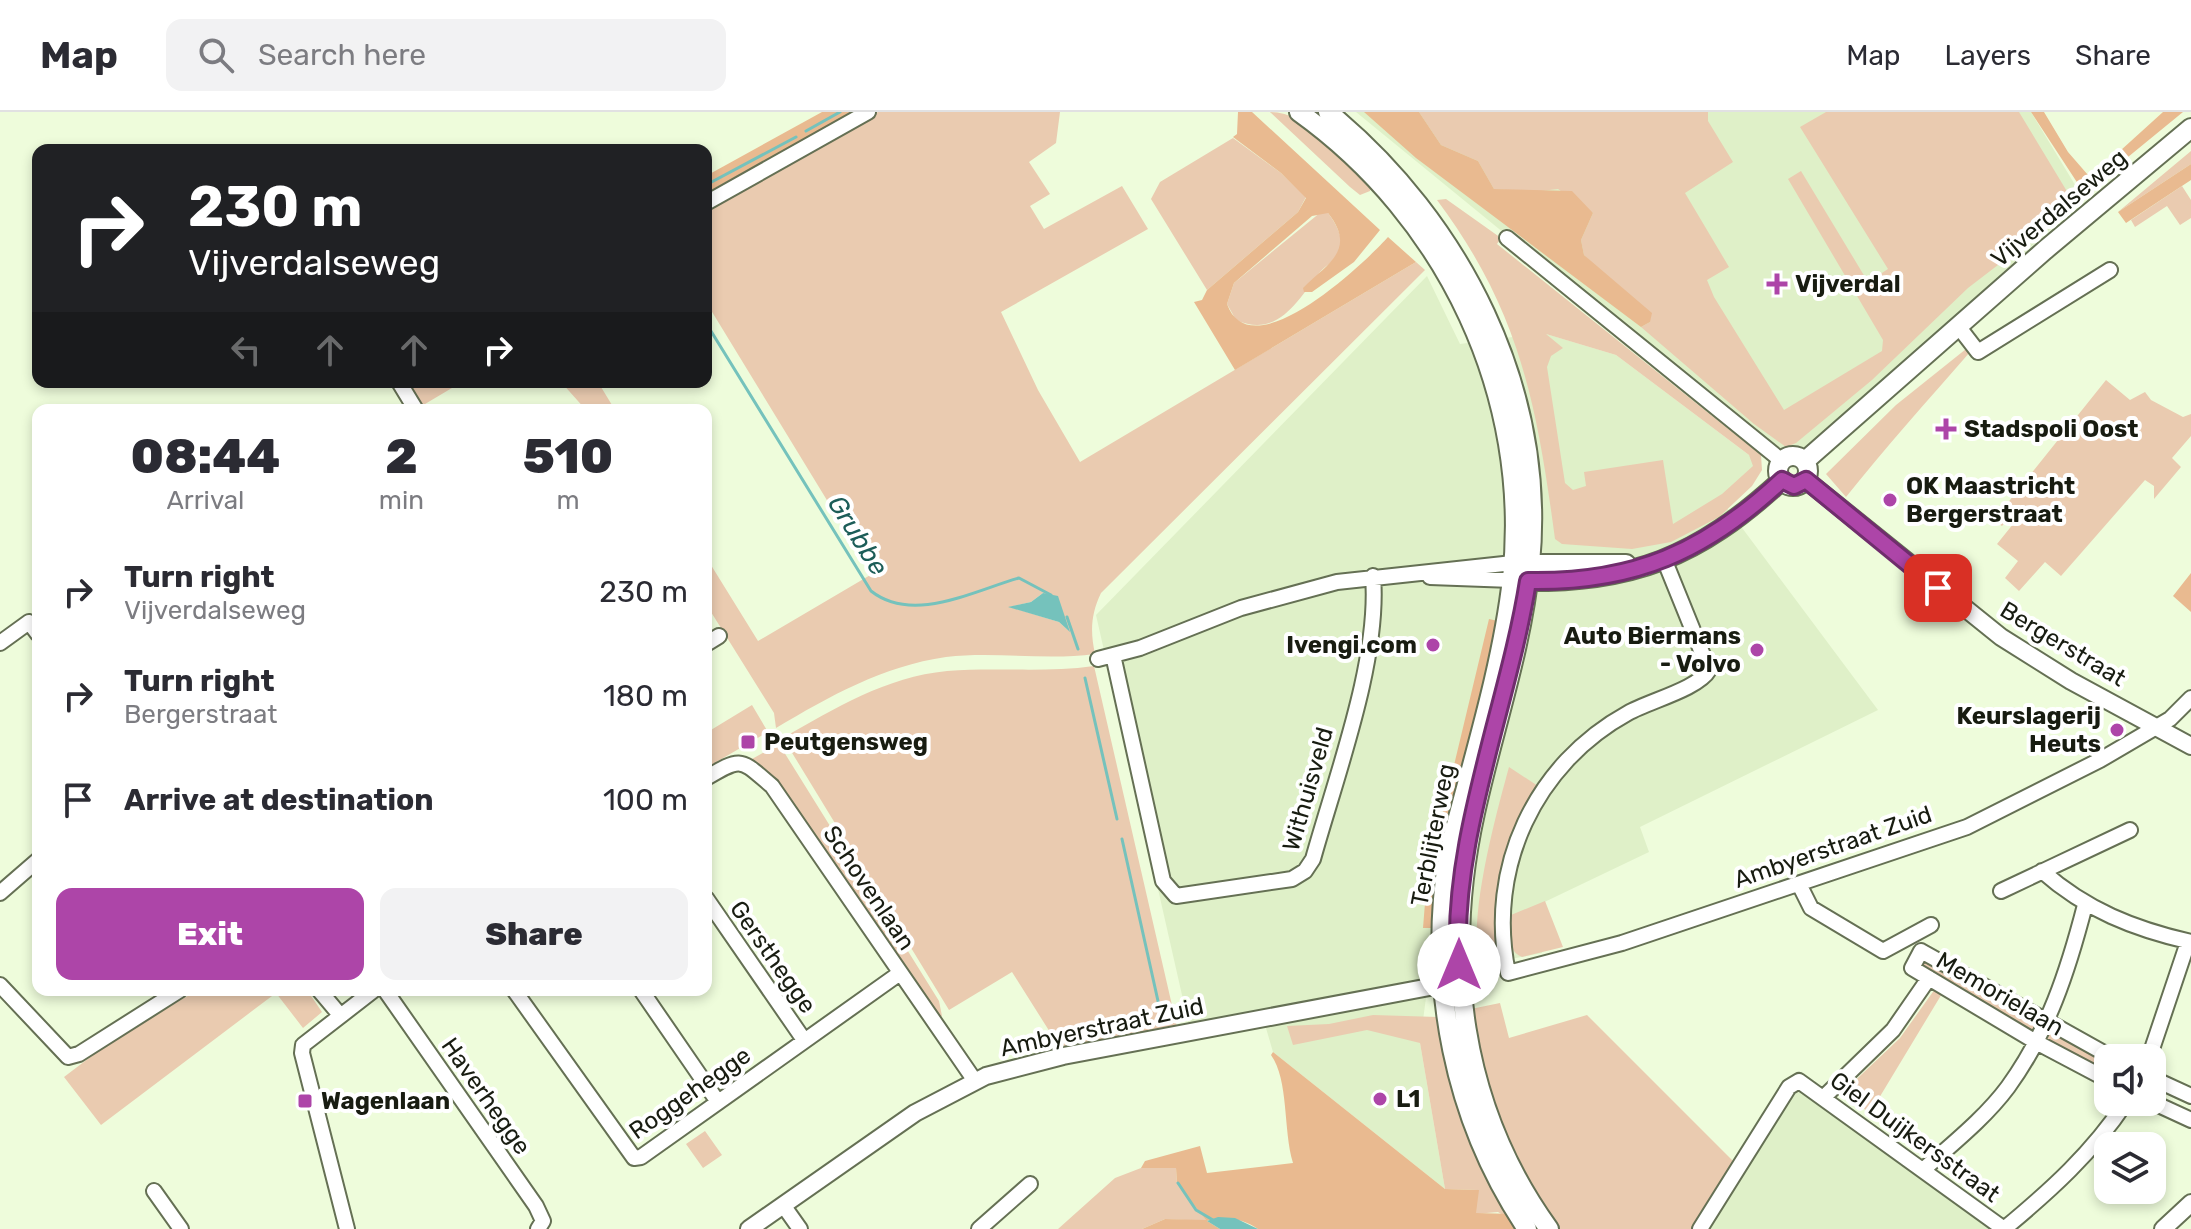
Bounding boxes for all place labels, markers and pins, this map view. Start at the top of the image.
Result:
place label: Vijverdal [1795,270,1901,298]
marker: Vijverdal [1766,273,1788,295]
place label: Stadspoli Oost [1964,415,2139,443]
marker: Stadspoli Oost [1935,418,1957,440]
place label: OK Maastricht Bergerstraat [1906,472,2075,528]
marker: OK Maastricht Bergerstraat [1881,491,1899,509]
pin [1904,554,1972,622]
place label: Auto Biermans - Volvo [1564,622,1741,678]
place label: Ivengi.com [1286,631,1417,659]
marker: Ivengi.com [1424,636,1442,654]
marker: Auto Biermans - Volvo [1748,641,1766,659]
place label: Keurslagerij Heuts [1956,702,2101,758]
marker: Keurslagerij Heuts [2108,721,2126,739]
place label: Peutgensweg [764,728,928,756]
marker: Peutgensweg [739,733,757,751]
place label: L1 [1396,1085,1421,1113]
place label: Wagenlaan [321,1087,450,1115]
marker: L1 [1371,1090,1389,1108]
marker: Wagenlaan [296,1092,314,1110]

